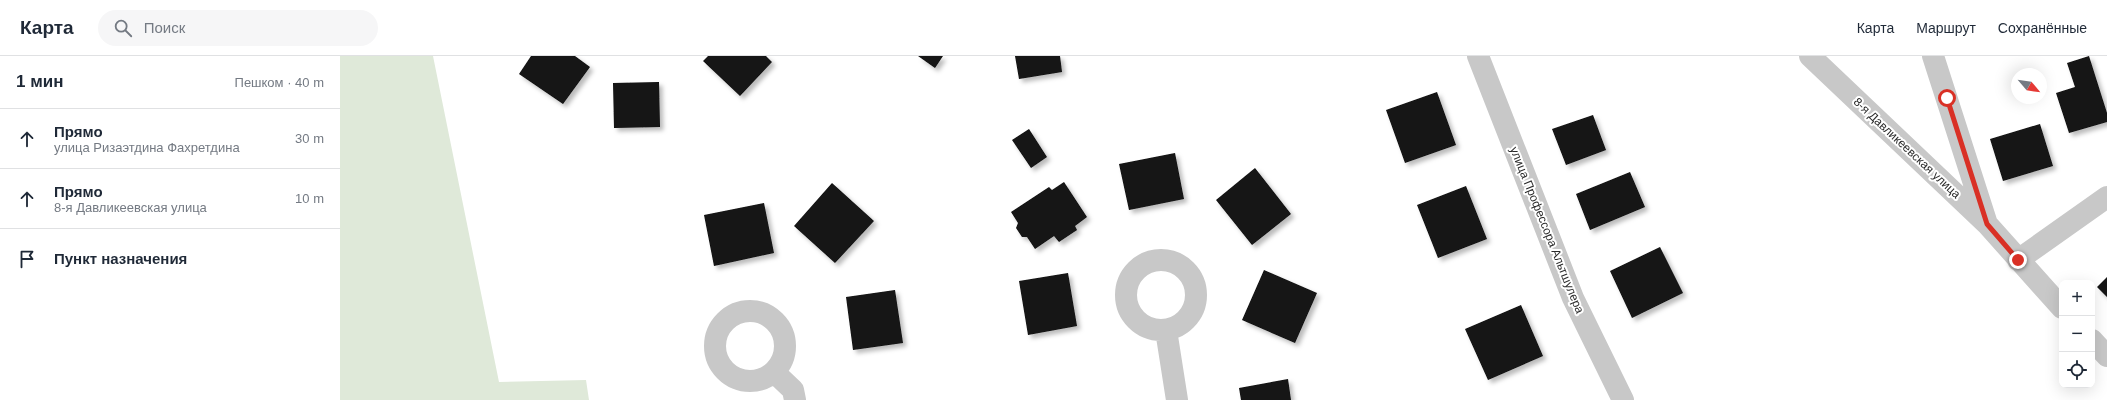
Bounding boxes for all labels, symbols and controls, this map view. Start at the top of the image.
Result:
search box [98,10,378,46]
text: Карта [20,17,74,38]
icon: search [112,17,134,39]
text: Поиск [144,19,185,36]
text: Карта [1857,20,1894,36]
text: Маршрут [1916,20,1976,36]
text: Сохранённые [1998,20,2087,36]
north arrow [2011,68,2047,104]
text: 1 мин [16,72,63,91]
text: Пешком · 40 m [235,75,324,90]
route start [1938,89,1956,107]
street label: 8-я Давликеевская улица [1851,95,1964,201]
text: Прямо [54,123,103,140]
icon: ahead [16,128,38,150]
text: 30 m [295,131,324,146]
text: улица Ризаэтдина Фахретдина [54,140,240,155]
street label: улица Профессора Альтшулера [1507,145,1587,316]
text: Прямо [54,183,103,200]
icon: ahead [16,188,38,210]
text: 10 m [295,191,324,206]
text: 8-я Давликеевская улица [54,200,207,215]
icon: arrive [16,248,38,270]
text: Пункт назначения [54,250,187,267]
route end [2009,251,2027,269]
map controls [2059,280,2095,388]
button: + [2059,280,2095,316]
button: − [2059,316,2095,352]
button: locate [2059,352,2095,388]

